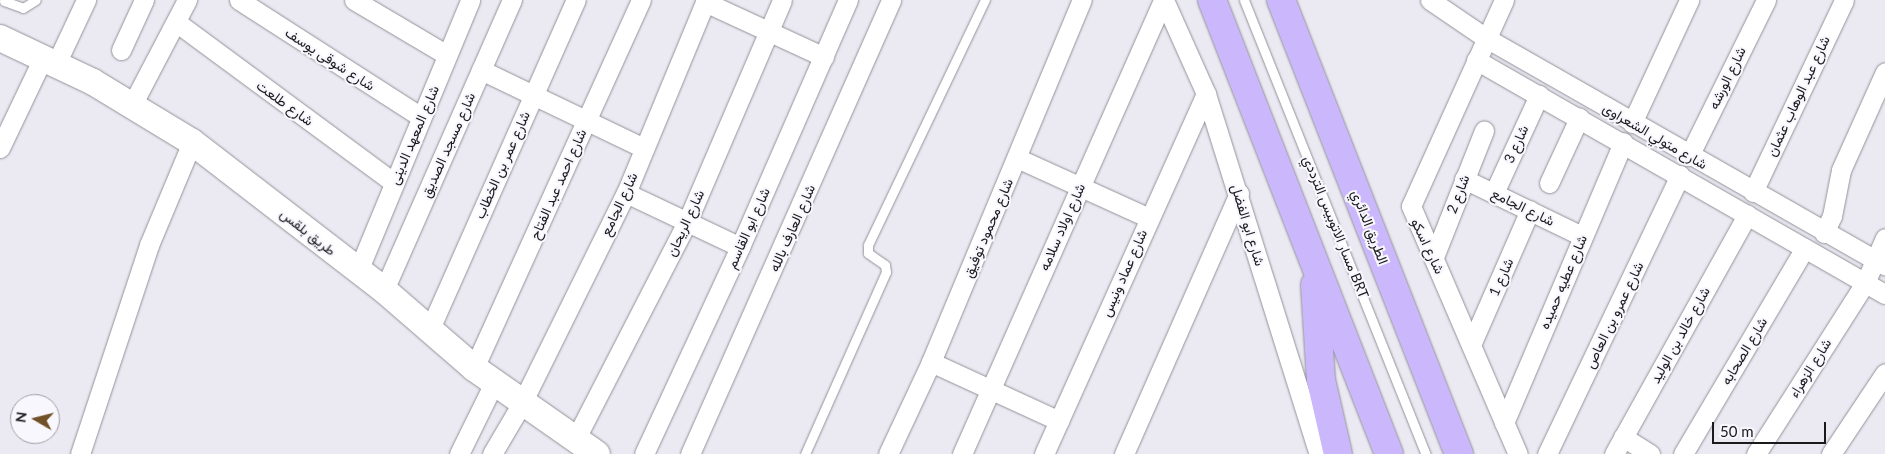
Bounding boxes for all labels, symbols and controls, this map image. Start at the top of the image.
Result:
street label: شارع شوقى يوسف [282,24,378,94]
street label: شارع عبد الوهاب عثمان [1763,33,1833,159]
street label: شارع الورشه [1705,44,1749,112]
street label: شارع طلعت [253,77,317,129]
street label: شارع المعهد الدينى [386,83,442,187]
street label: شارع مسجد الصديق [417,90,479,200]
street label: شارع متولي الشعراوى [1600,99,1710,173]
street label: شارع عمر بن الخطاب [471,109,533,221]
street label: شارع 3 [1500,122,1532,166]
street label: شارع احمد عبد الفتاح [526,126,590,242]
street label: مسار الاتوبيس الترددي BRT [1300,153,1372,301]
street label: شارع الجامع [597,170,641,238]
street label: شارع 2 [1443,172,1473,216]
street label: شارع محمود توفيق [960,176,1016,280]
street label: شارع اولاد سلامه [1035,181,1089,273]
street label: شارع العارف بالله [765,182,819,274]
street label: شارع ابو الفضل [1228,182,1268,268]
street label: شارع ابو القاسم [723,185,773,271]
street label: شارع الجامع [1489,185,1557,229]
street label: شارع الريحان [662,187,708,259]
street label: الطريق الدائري [1348,187,1392,267]
street label: طريق بلقس [277,205,339,259]
street label: شارع اسكو [1408,216,1448,276]
street label: شارع عماد ونيس [1097,227,1151,319]
street label: شارع عطيه حميده [1536,232,1590,332]
street label: شارع 1 [1485,255,1517,299]
street label: شارع عمرو بن العاص [1581,259,1647,371]
street label: شارع خالد بن الوليد [1647,284,1713,386]
street label: شارع الصحابه [1717,314,1771,388]
street label: شارع الزهراء [1785,335,1835,401]
north arrow [10,394,60,444]
text: N [11,410,30,424]
scale bar [1715,412,1829,444]
text: 50 m [1720,422,1754,440]

